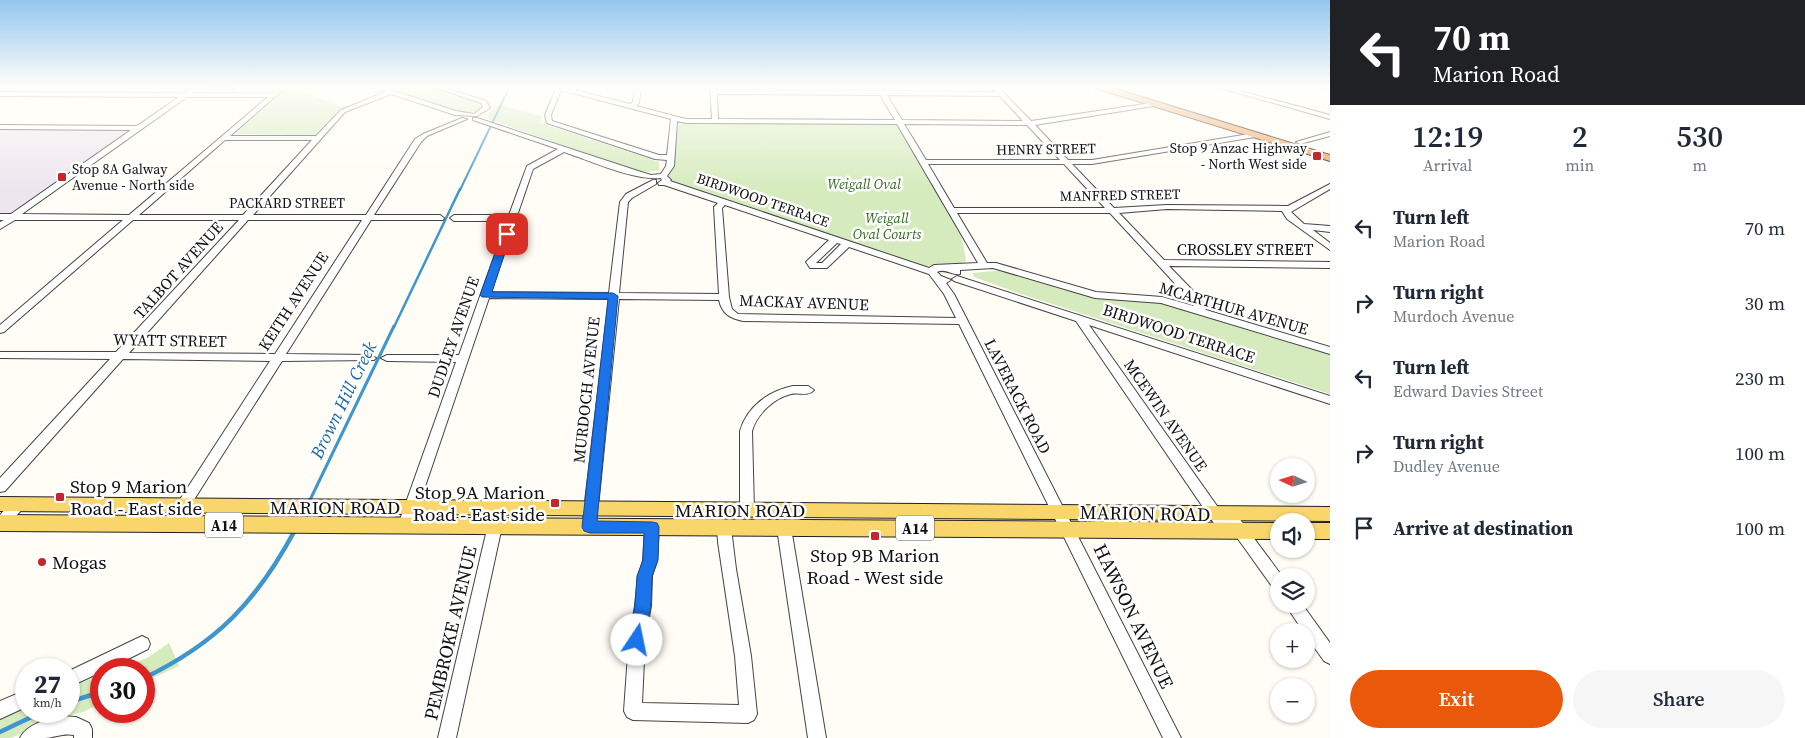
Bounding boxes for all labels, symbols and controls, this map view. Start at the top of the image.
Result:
text: 70 m [1433,14,1510,62]
icon: left [1350,20,1415,85]
text: Marion Road [1433,59,1560,89]
text: 12:19 [1412,116,1483,157]
text: 2 [1572,116,1588,157]
text: 530 [1676,116,1723,157]
street label: HENRY STREET [996,138,1097,160]
place label: Stop 9 Anzac Highway - North West side [1170,138,1308,174]
marker: Stop 9 Anzac Highway - North West side [1311,150,1323,162]
text: Arrival [1423,154,1472,176]
text: min [1565,154,1594,176]
text: m [1692,154,1707,176]
place label: Stop 8A Galway Avenue - North side [72,159,194,195]
street label: BIRDWOOD TERRACE [694,168,832,232]
marker: Stop 8A Galway Avenue - North side [56,171,68,183]
park label: Weigall Oval [827,174,901,194]
street label: MANFRED STREET [1060,184,1181,206]
street label: PACKARD STREET [229,193,345,213]
text: Turn left [1393,204,1469,230]
park label: Weigall Oval Courts [853,208,922,244]
pin [486,213,528,255]
icon: left [1350,214,1378,242]
text: 70 m [1744,215,1785,241]
street label: TALBOT AVENUE [128,216,228,323]
icon: arrive [493,220,521,248]
text: Marion Road [1393,230,1485,252]
street label: CROSSLEY STREET [1177,238,1314,260]
street label: KEITH AVENUE [253,247,333,355]
street label: DUDLEY AVENUE [422,273,484,401]
street label: MCARTHUR AVENUE [1157,276,1311,340]
text: Turn right [1393,279,1484,305]
street label: MACKAY AVENUE [739,289,870,315]
icon: right [1350,289,1378,317]
text: 30 m [1744,290,1785,316]
street label: BIRDWOOD TERRACE [1100,298,1258,368]
text: Murdoch Avenue [1393,305,1514,327]
street label: MURDOCH AVENUE [567,315,605,464]
street label: WYATT STREET [113,328,227,352]
street label: LAVERACK ROAD [980,335,1056,457]
water label: Brown Hill Creek [303,337,382,464]
text: Turn left [1393,354,1469,380]
street label: MCEWIN AVENUE [1119,355,1213,476]
icon: left [1350,364,1378,392]
text: 230 m [1735,365,1785,391]
text: Edward Davies Street [1393,380,1543,402]
text: Turn right [1393,429,1484,455]
icon: right [1350,439,1378,467]
text: 100 m [1735,440,1785,466]
text: Dudley Avenue [1393,455,1500,477]
north arrow [1270,458,1315,502]
map controls [1270,458,1315,723]
place label: Stop 9 Marion Road - East side [70,473,202,521]
place label: Stop 9A Marion Road - East side [413,479,545,527]
marker: Stop 9 Marion Road - East side [54,491,66,503]
street label: MARION ROAD [270,494,400,520]
marker: Stop 9A Marion Road - East side [549,497,561,509]
street label: MARION ROAD [675,497,805,523]
street label: MARION ROAD [1080,499,1210,527]
road number: A14 [205,512,243,538]
button: sound [1270,513,1315,558]
icon: arrive [1350,514,1378,542]
text: Arrive at destination [1393,515,1573,541]
text: 100 m [1735,515,1785,541]
road number: A14 [896,516,934,540]
marker: Stop 9B Marion Road - West side [869,530,881,542]
street label: HAWSON AVENUE [1088,539,1180,693]
place label: Stop 9B Marion Road - West side [806,542,944,590]
street label: PEMBROKE AVENUE [417,543,483,723]
place label: Mogas [52,549,107,575]
marker: Mogas [36,556,48,568]
button: layers [1270,568,1315,613]
position arrow [610,613,662,665]
button: + [1270,623,1315,668]
speed limit sign: 30 [90,658,155,723]
text: 27 [34,667,61,701]
button: Exit [1350,670,1563,728]
button: Share [1573,670,1785,728]
button: − [1270,678,1315,723]
text: km/h [33,695,62,711]

